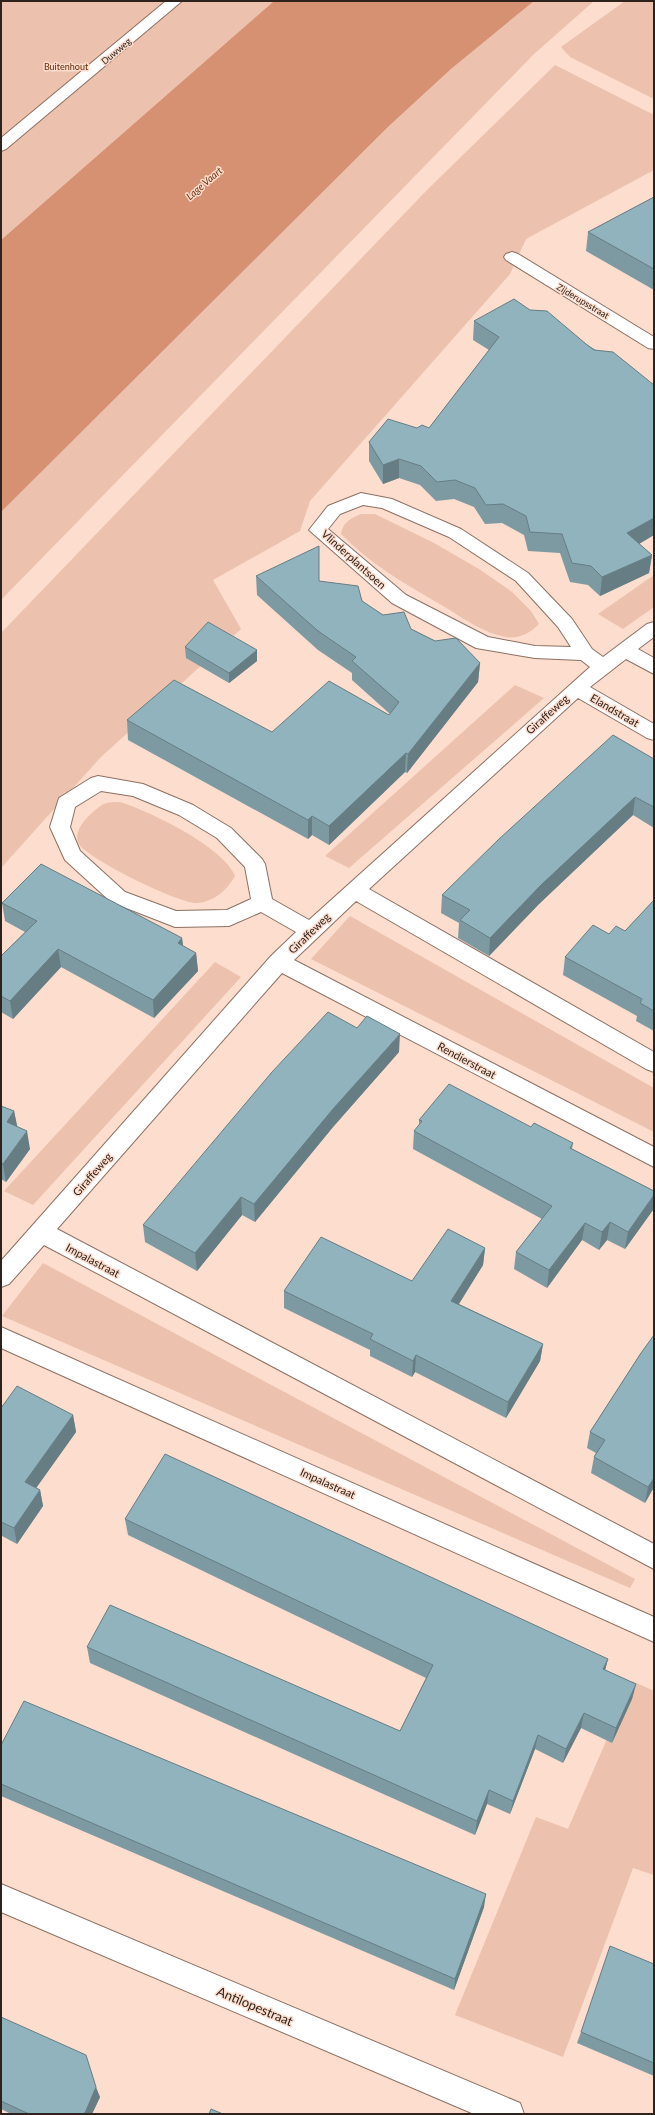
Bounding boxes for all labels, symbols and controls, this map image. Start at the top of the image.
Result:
street label: Duwweg [99,35,133,67]
park label: Buitenhout [44,61,89,72]
water label: Lage Vaart [183,164,225,202]
street label: Zijderupsstraat [555,281,612,321]
street label: Vlinderplantsoen [319,527,389,591]
street label: Giraffeweg [523,691,571,737]
street label: Elandstraat [588,691,642,729]
street label: Giraffeweg [285,910,333,956]
street label: Rendierstraat [435,1039,499,1081]
street label: Giraffeweg [70,1150,114,1198]
street label: Impalastraat [64,1240,122,1280]
street label: Impalastraat [298,1465,358,1501]
street label: Antilopestraat [215,1983,296,2029]

